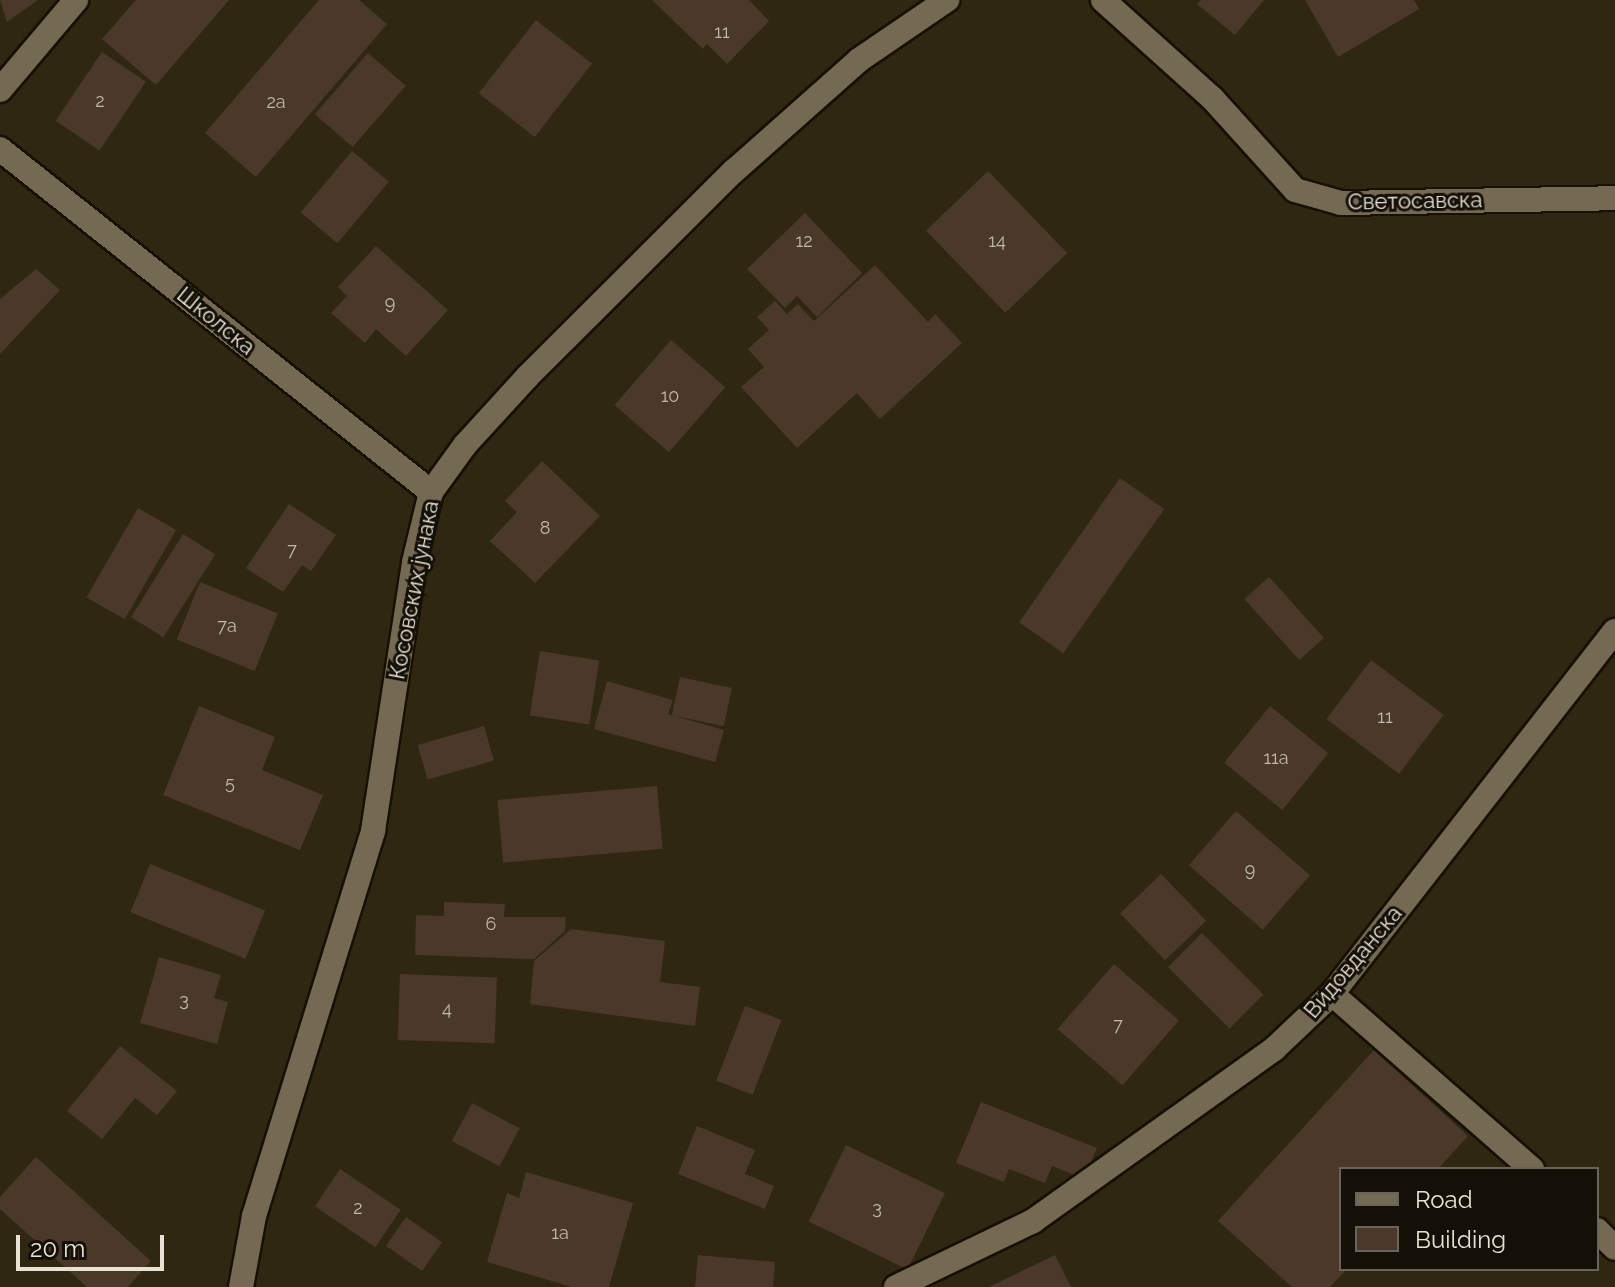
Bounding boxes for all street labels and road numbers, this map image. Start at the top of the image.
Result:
street label: Светосавска [1347,187,1483,215]
street label: Школска [172,282,260,360]
street label: Косовских јунака [384,498,444,682]
street label: Видовданска [1298,901,1408,1023]

